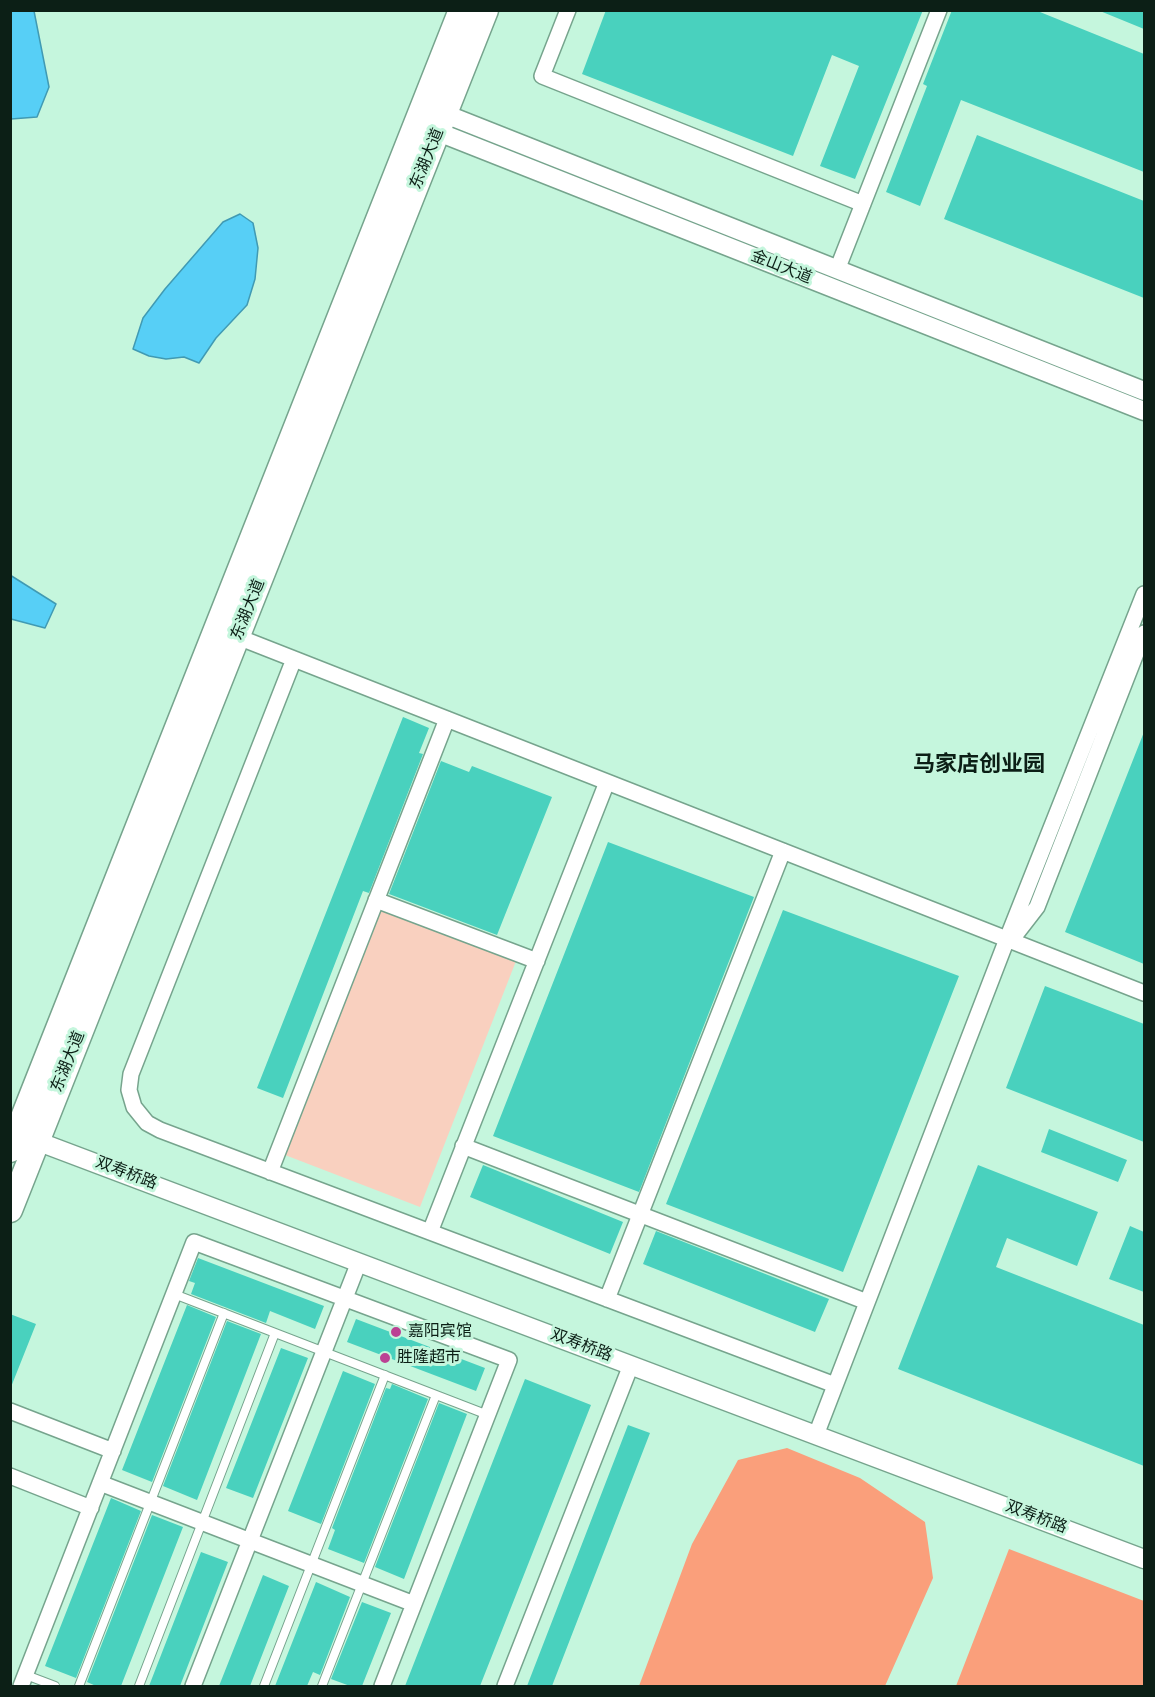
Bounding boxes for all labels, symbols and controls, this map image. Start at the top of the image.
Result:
street label: 东湖大道 [407,126,449,192]
street label: 金山大道 [748,247,814,289]
street label: 东湖大道 [228,577,270,643]
district label: 马家店创业园 [913,753,1045,779]
street label: 东湖大道 [48,1029,90,1095]
street label: 双寿桥路 [93,1154,159,1194]
place label: 嘉阳宾馆 [408,1322,472,1342]
marker: 嘉阳宾馆 [389,1325,403,1339]
street label: 双寿桥路 [548,1326,614,1366]
place label: 胜隆超市 [397,1348,461,1368]
marker: 胜隆超市 [378,1351,392,1365]
street label: 双寿桥路 [1003,1498,1069,1538]

